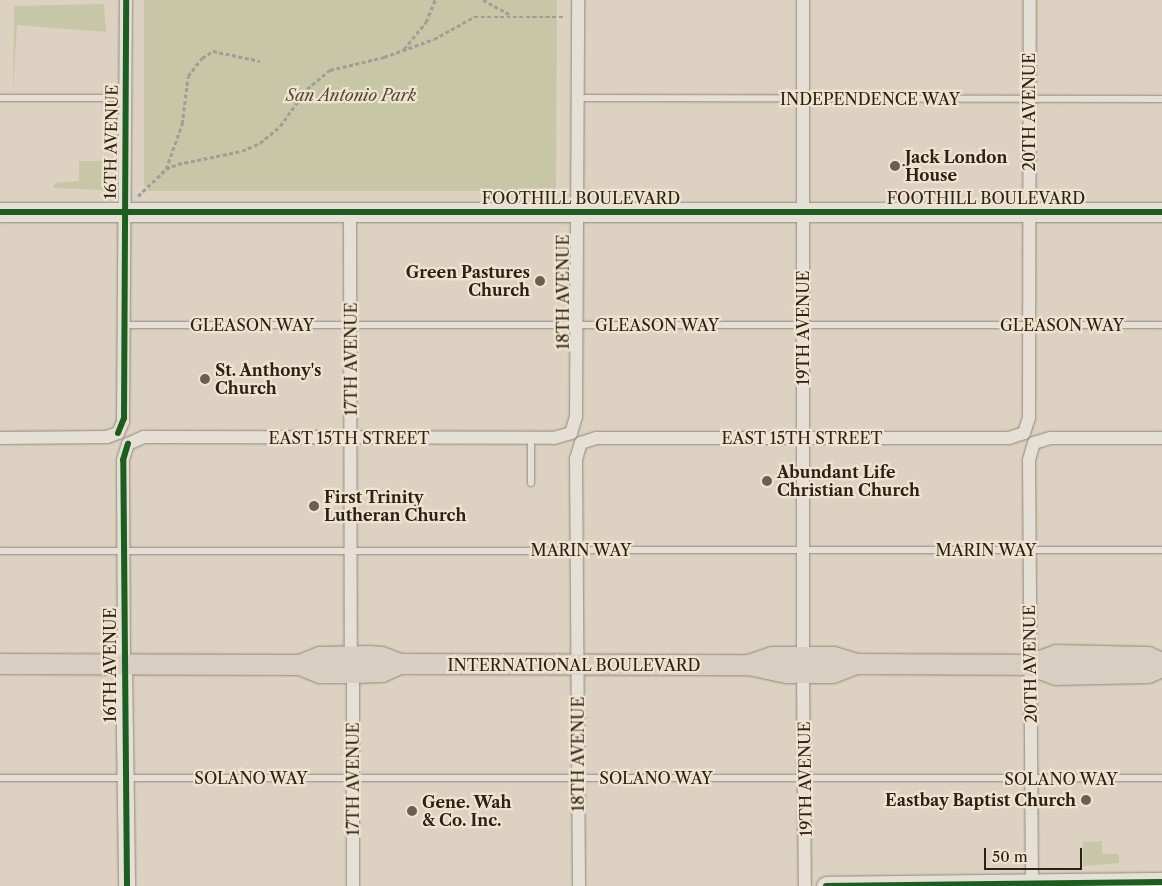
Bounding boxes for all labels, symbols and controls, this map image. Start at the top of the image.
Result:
street label: 20TH AVENUE [1019,52,1039,172]
street label: 16TH AVENUE [100,84,122,200]
park label: San Antonio Park [286,85,416,105]
street label: INDEPENDENCE WAY [780,89,960,109]
place label: Jack London House [905,147,1008,185]
marker: Jack London House [889,160,901,172]
street label: FOOTHILL BOULEVARD [482,188,680,208]
street label: FOOTHILL BOULEVARD [887,188,1085,208]
street label: 18TH AVENUE [553,234,573,350]
place label: Green Pastures Church [406,262,530,300]
street label: 19TH AVENUE [793,270,813,386]
marker: Green Pastures Church [534,275,546,287]
street label: 17TH AVENUE [341,302,361,416]
street label: GLEASON WAY [190,315,314,335]
street label: GLEASON WAY [595,315,719,335]
street label: GLEASON WAY [1000,315,1124,335]
place label: St. Anthony's Church [215,360,322,398]
marker: St. Anthony's Church [199,373,211,385]
street label: EAST 15TH STREET [268,428,430,448]
street label: EAST 15TH STREET [721,428,883,448]
place label: Abundant Life Christian Church [777,462,920,500]
marker: Abundant Life Christian Church [761,475,773,487]
place label: First Trinity Lutheran Church [324,487,466,525]
marker: First Trinity Lutheran Church [308,500,320,512]
street label: MARIN WAY [530,540,632,560]
street label: MARIN WAY [935,540,1037,560]
street label: 20TH AVENUE [1019,604,1041,724]
street label: 16TH AVENUE [100,607,120,723]
street label: INTERNATIONAL BOULEVARD [447,655,701,675]
street label: 18TH AVENUE [568,696,588,812]
street label: 19TH AVENUE [794,721,816,837]
street label: 17TH AVENUE [343,722,363,836]
street label: SOLANO WAY [194,768,308,788]
street label: SOLANO WAY [599,768,713,788]
street label: SOLANO WAY [1004,769,1118,789]
place label: Eastbay Baptist Church [885,790,1076,810]
place label: Gene. Wah & Co. Inc. [422,792,512,830]
marker: Eastbay Baptist Church [1080,794,1092,806]
marker: Gene. Wah & Co. Inc. [406,805,418,817]
scale bar [987,838,1084,870]
text: 50 m [992,847,1028,866]

